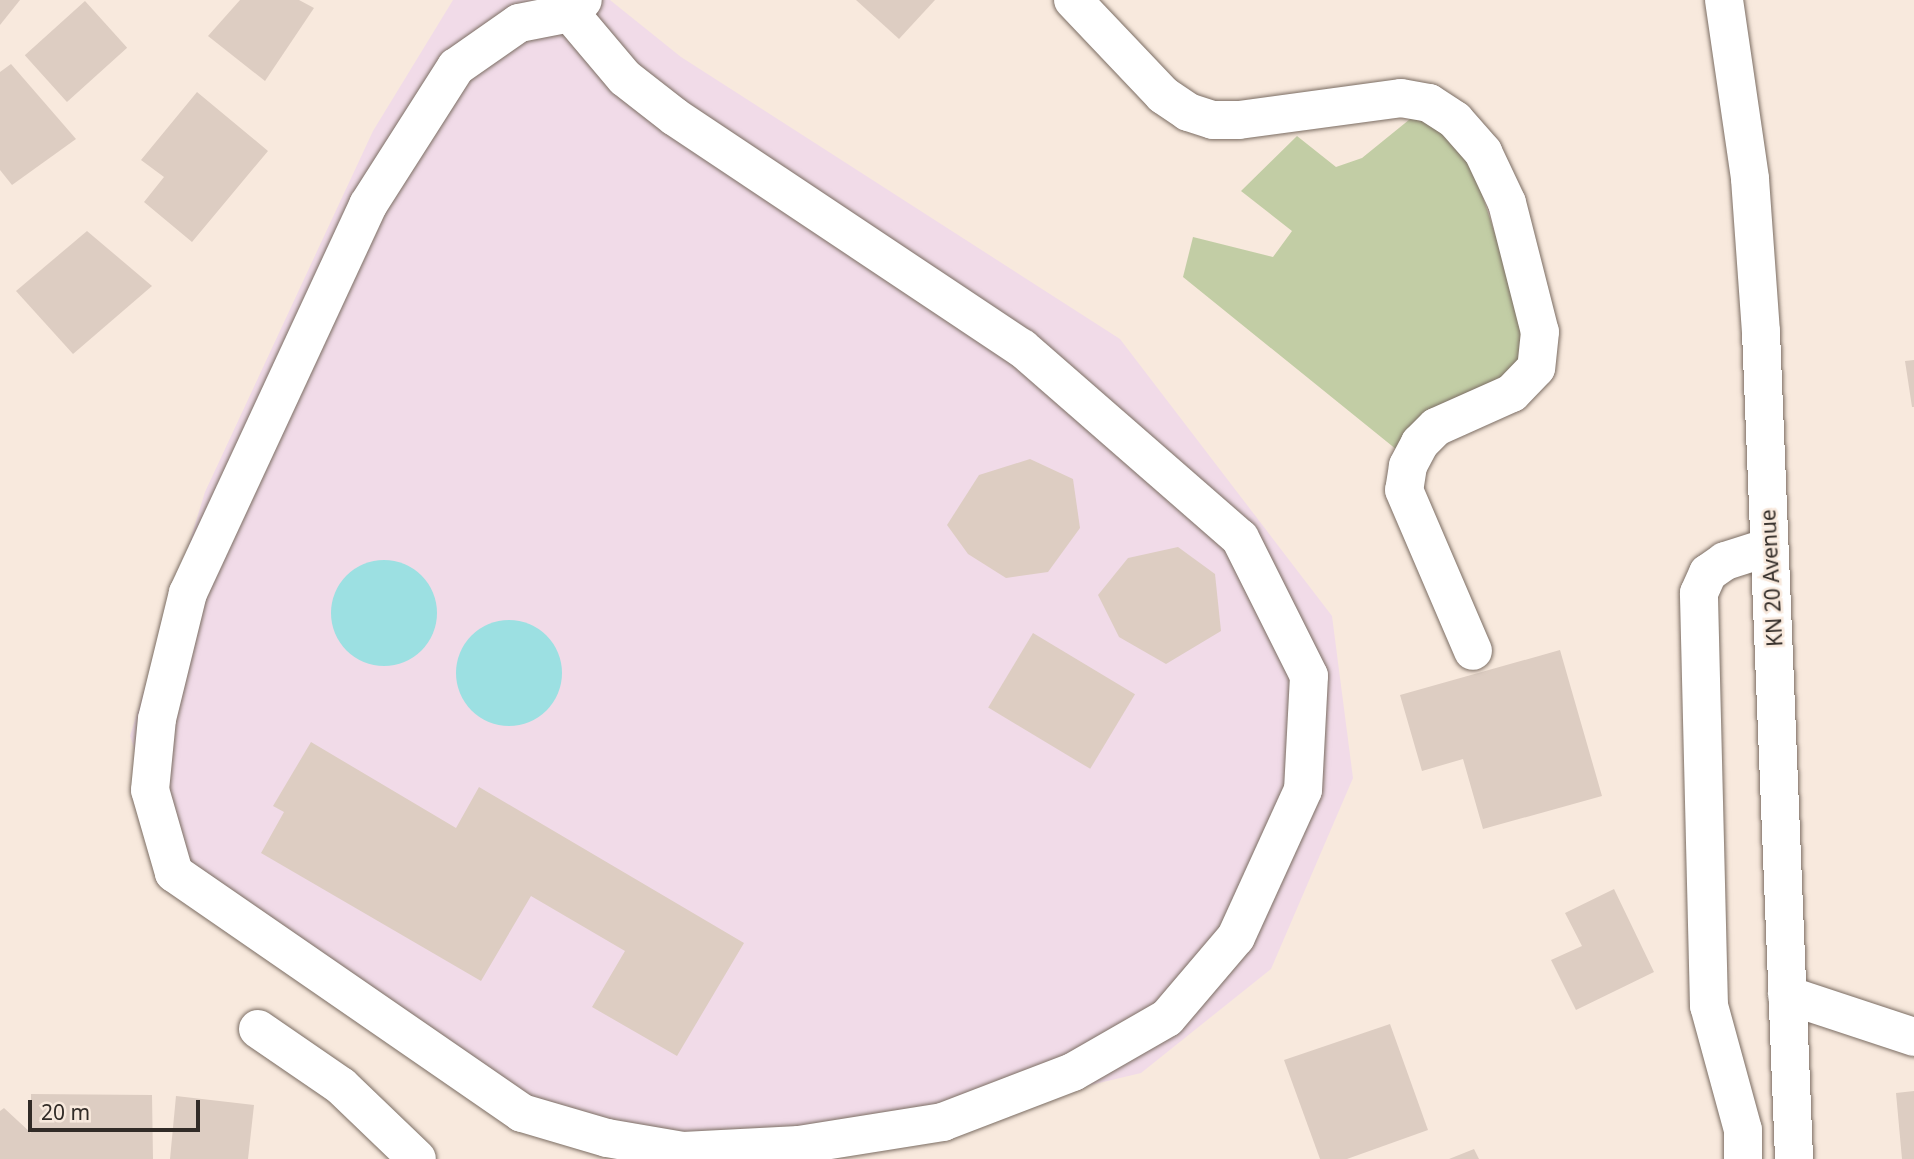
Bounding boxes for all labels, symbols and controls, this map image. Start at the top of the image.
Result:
street label: KN 20 Avenue [1755,509,1787,647]
scale bar [32,1086,203,1130]
text: 20 m [41,1098,90,1126]

